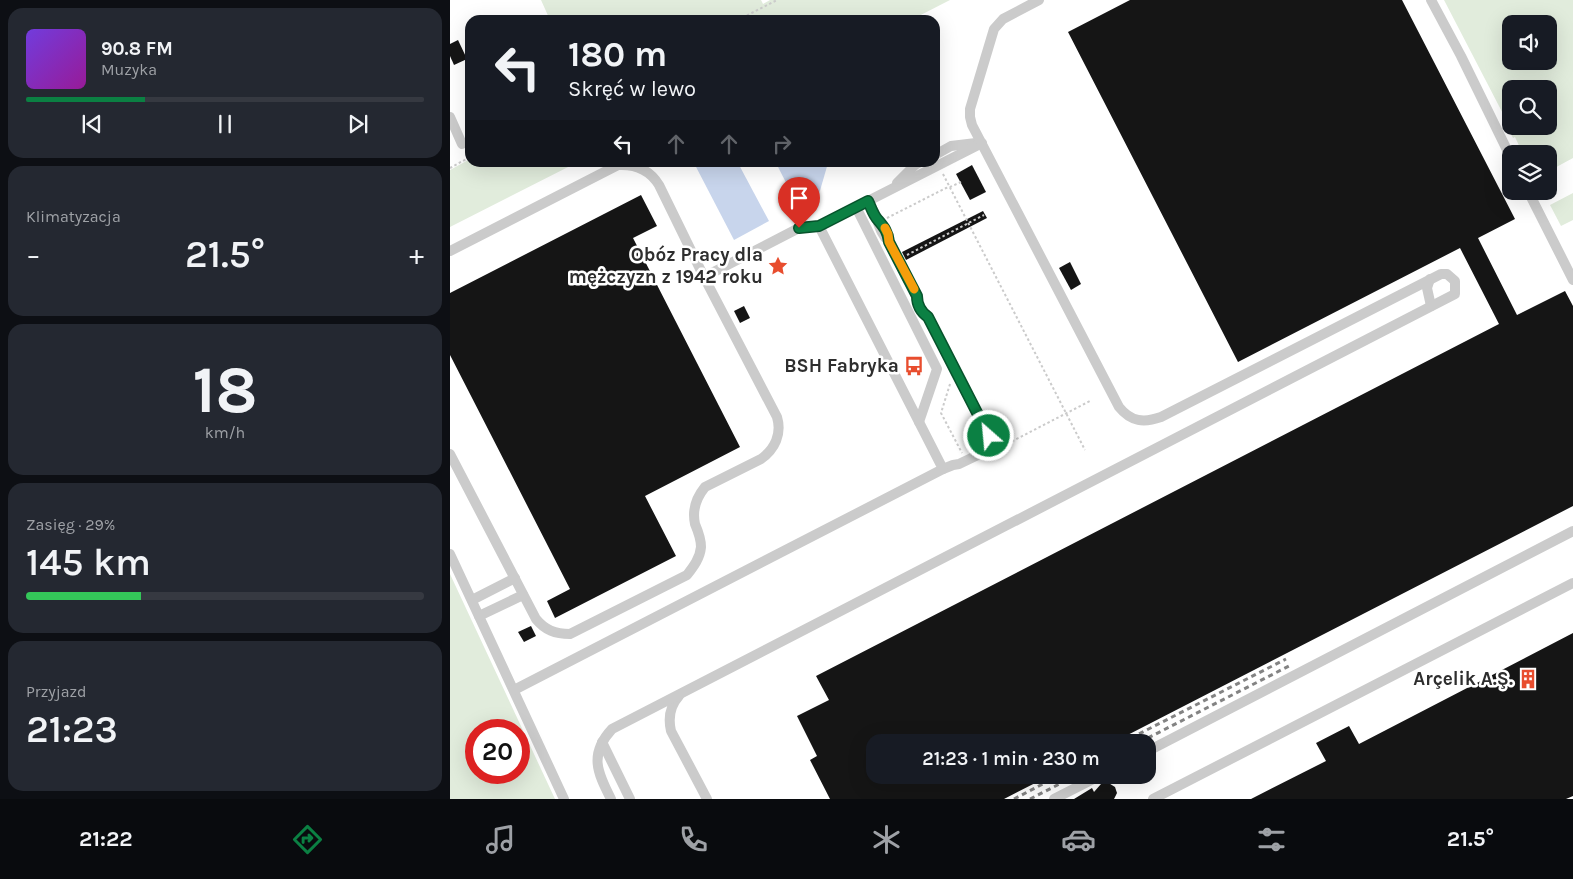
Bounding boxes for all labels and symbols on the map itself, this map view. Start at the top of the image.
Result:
pin [778,177,820,228]
place label: Obóz Pracy dla mężczyzn z 1942 roku [569,244,763,288]
place icon: Obóz Pracy dla mężczyzn z 1942 roku [767,255,789,277]
place label: BSH Fabryka [784,355,899,377]
bus stop icon: BSH Fabryka [903,355,925,377]
position arrow [962,409,1014,461]
place label: Arçelik A.Ş. [1413,668,1513,690]
building icon: Arçelik A.Ş. [1517,668,1539,690]
speed limit sign: 20 [465,719,530,784]

